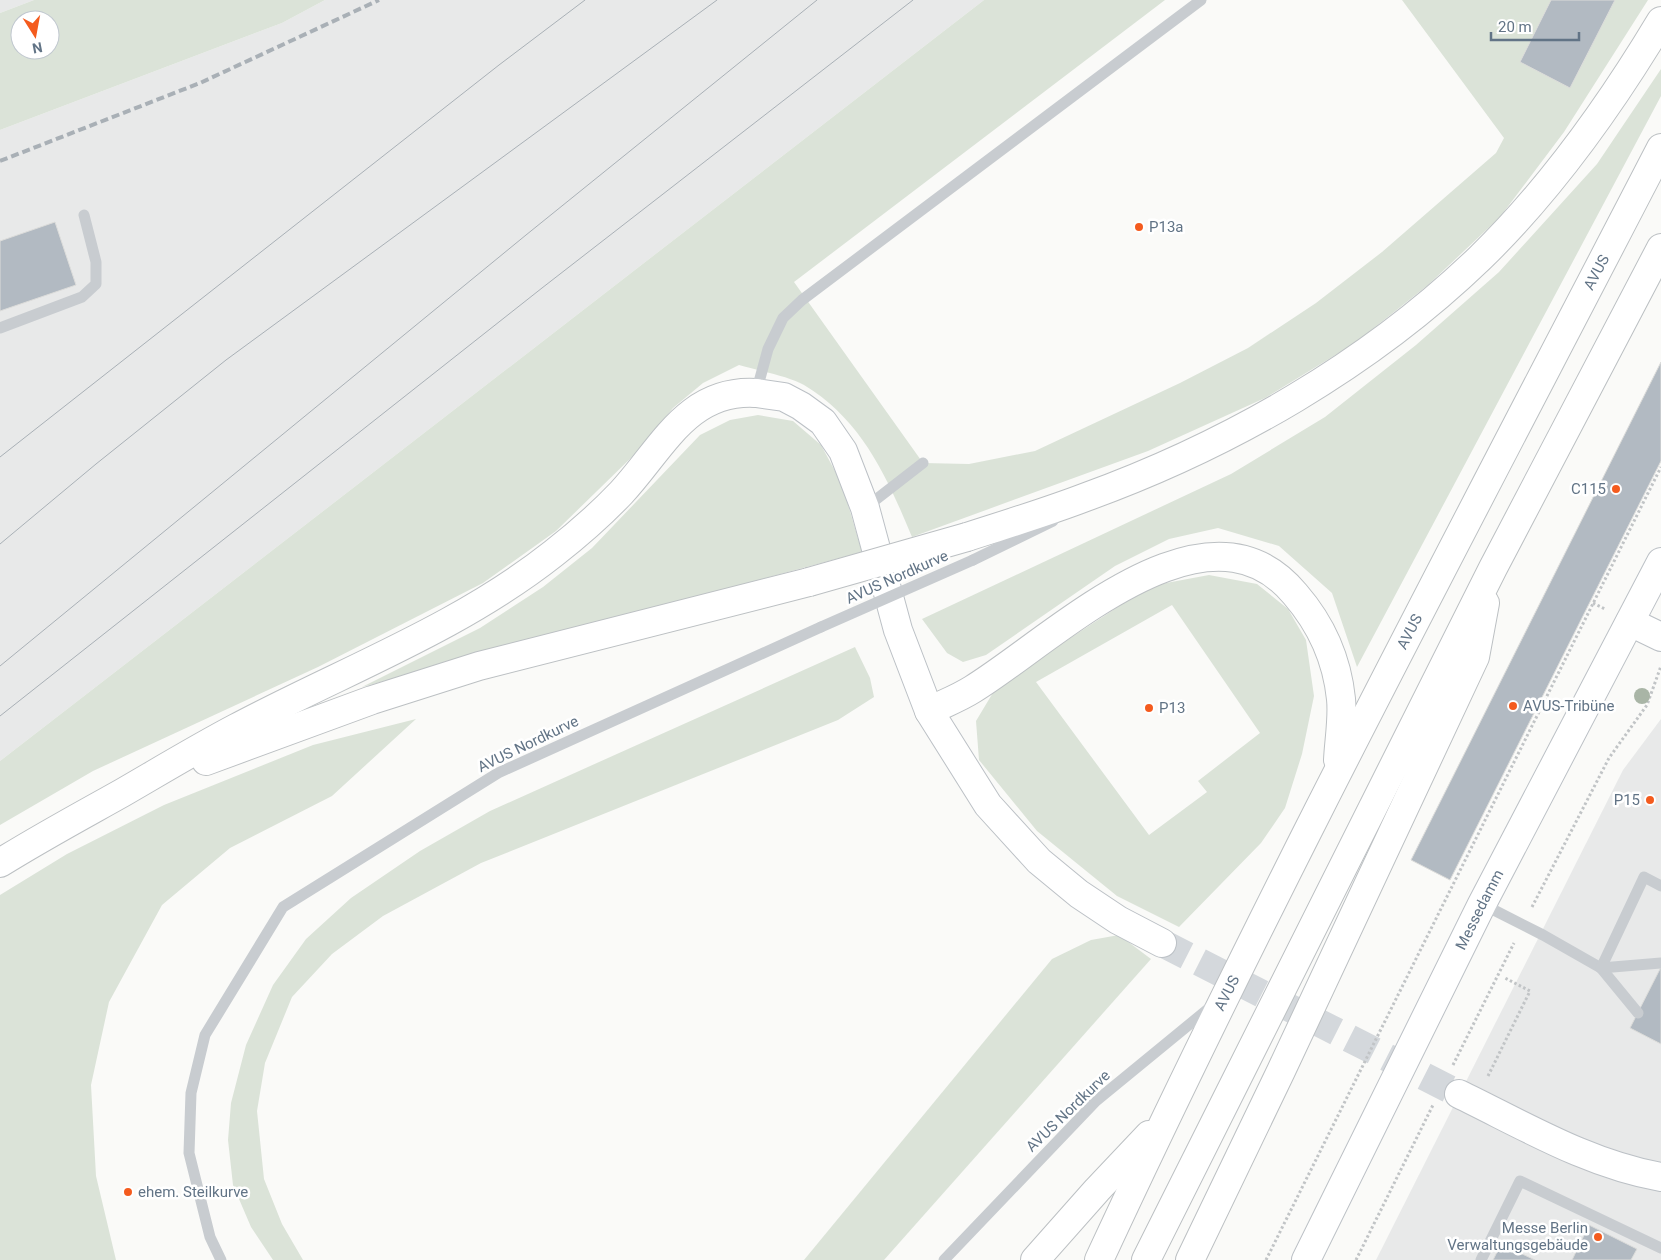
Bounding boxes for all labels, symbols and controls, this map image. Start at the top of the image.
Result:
north arrow [10,10,60,60]
scale bar [1491,10,1578,42]
text: 20 m [1498,18,1532,36]
text: N [31,39,44,57]
place label: P13a [1149,218,1183,236]
marker: P13a [1133,221,1145,233]
street label: AVUS [1580,252,1613,293]
place label: C115 [1571,480,1606,498]
marker: C115 [1610,483,1622,495]
street label: AVUS Nordkurve [843,546,951,608]
street label: AVUS [1393,611,1426,652]
place label: AVUS-Tribüne [1523,697,1615,715]
place label: P13 [1159,699,1185,717]
marker: AVUS-Tribüne [1507,700,1519,712]
marker: P13 [1143,702,1155,714]
street label: AVUS Nordkurve [475,712,581,776]
place label: P15 [1614,791,1640,809]
marker: P15 [1644,794,1656,806]
street label: Messedamm [1452,866,1507,953]
street label: AVUS [1211,972,1243,1014]
street label: AVUS Nordkurve [1022,1066,1114,1156]
place label: ehem. Steilkurve [138,1183,248,1201]
marker: ehem. Steilkurve [122,1186,134,1198]
place label: Messe Berlin Verwaltungsgebäude [1447,1219,1588,1254]
marker: Messe Berlin Verwaltungsgebäude [1592,1231,1604,1243]

